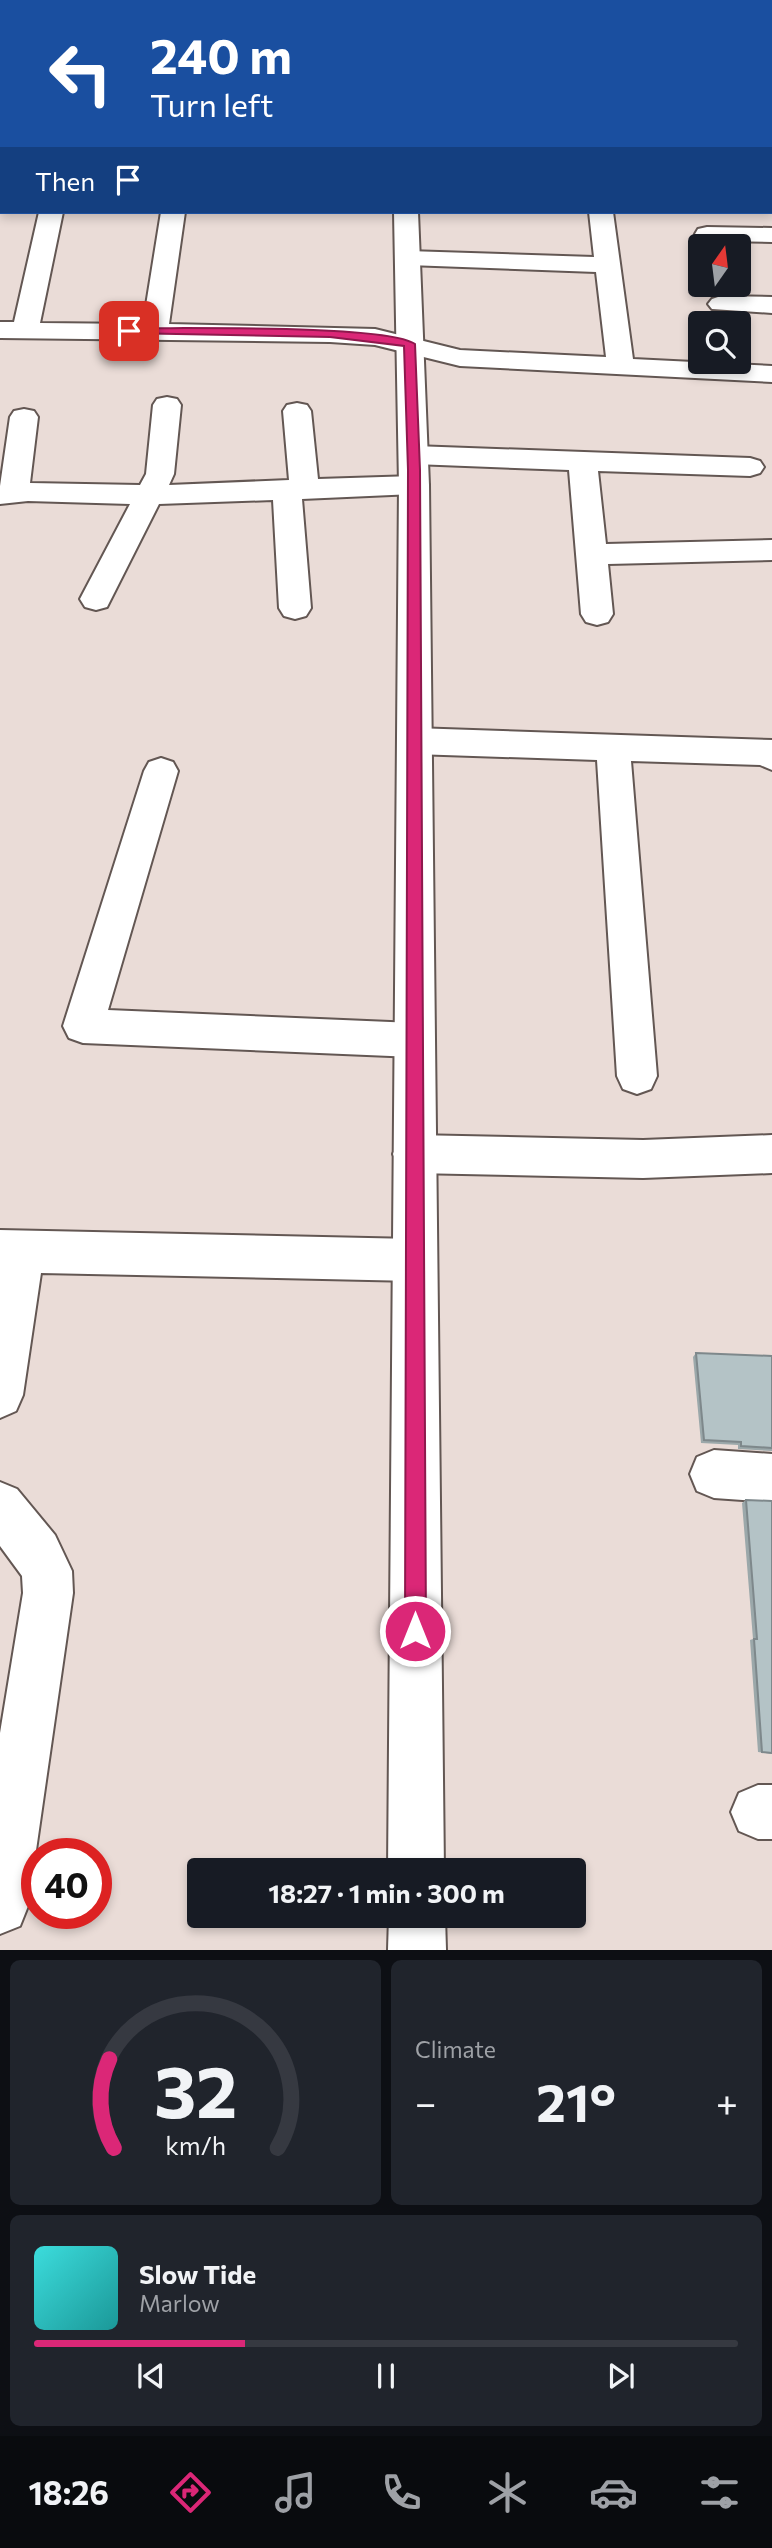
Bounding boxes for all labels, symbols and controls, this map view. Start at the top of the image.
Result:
text: 240 m [150,24,292,84]
icon: left [35,28,126,119]
text: Turn left [150,84,274,124]
icon: arrive [109,161,147,199]
text: Then [35,165,95,196]
north arrow [688,234,751,298]
map controls [688,234,751,374]
pin [99,301,159,361]
button: search [688,311,751,374]
icon: arrive [110,312,148,350]
position arrow [378,1594,452,1668]
speed limit sign: 40 [21,1838,112,1929]
text: 18:27 · 1 min · 300 m [268,1877,505,1908]
text: Climate [415,2035,496,2063]
text: 32 [154,2045,237,2134]
text: 21° [536,2069,616,2133]
text: − [415,2078,437,2125]
text: + [716,2078,738,2125]
text: km/h [165,2130,226,2160]
text: Slow Tide [139,2258,256,2289]
text: Marlow [139,2289,220,2317]
icon: previous [132,2357,170,2395]
icon: pause [367,2357,405,2395]
icon: next [602,2357,640,2395]
icon: directions [166,2468,215,2517]
icon: music [271,2468,320,2517]
icon: phone [377,2468,426,2517]
icon: climate [483,2468,532,2517]
icon: car [589,2468,638,2517]
icon: filters [695,2468,744,2517]
text: 18:26 [28,2472,109,2512]

